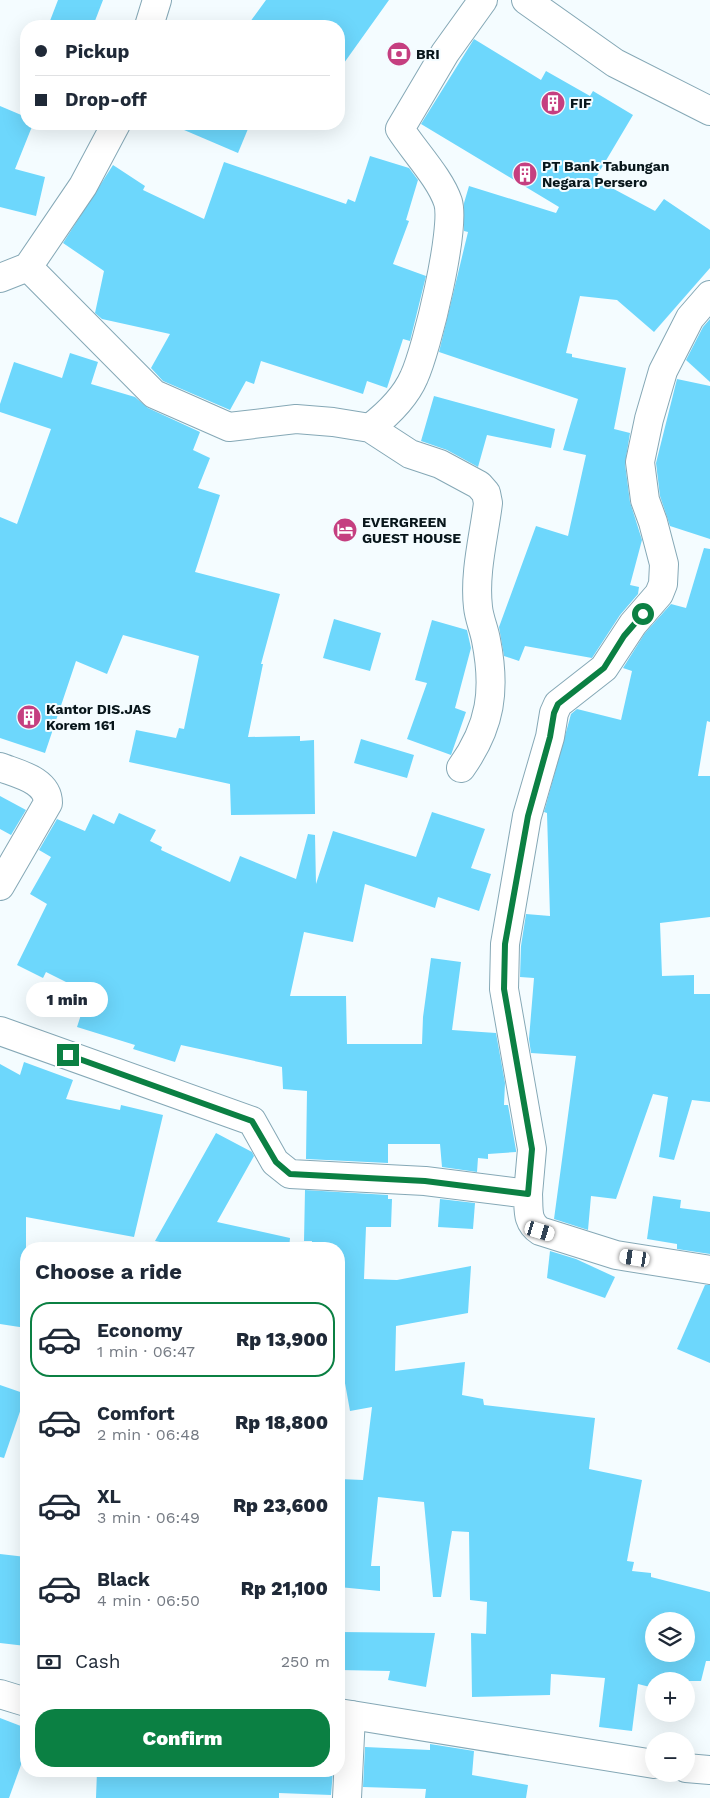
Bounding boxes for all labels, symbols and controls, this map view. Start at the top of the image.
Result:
text: Pickup [65,40,129,63]
bank icon: BRI [386,41,412,67]
place label: BRI [416,46,440,62]
text: Drop-off [65,88,147,111]
building icon: FIF [540,90,566,116]
place label: FIF [570,95,592,111]
place label: PT Bank Tabungan Negara Persero [542,158,670,190]
building icon: PT Bank Tabungan Negara Persero [512,161,538,187]
place label: EVERGREEN GUEST HOUSE [362,514,461,546]
hotel icon: EVERGREEN GUEST HOUSE [332,517,358,543]
route start [632,603,654,625]
place label: Kantor DIS.JAS Korem 161 [46,701,151,733]
building icon: Kantor DIS.JAS Korem 161 [16,704,42,730]
callout: 1 min [27,982,109,1018]
text: 1 min [46,990,88,1009]
route end [57,1044,79,1066]
car [523,1219,556,1243]
car [619,1248,650,1268]
text: Choose a ride [35,1259,182,1284]
icon: car [37,1317,82,1362]
text: Economy [97,1319,182,1342]
text: Rp 13,900 [236,1328,328,1351]
text: 1 min · 06:47 [97,1342,195,1361]
icon: car [37,1400,82,1445]
text: Comfort [97,1402,175,1425]
text: Rp 18,800 [235,1411,328,1434]
text: 2 min · 06:48 [97,1425,200,1444]
icon: car [37,1483,82,1528]
text: XL [97,1485,121,1508]
text: Rp 23,600 [233,1494,328,1517]
text: 3 min · 06:49 [97,1508,200,1527]
icon: car [37,1566,82,1611]
text: Black [97,1568,150,1591]
text: Rp 21,100 [241,1577,328,1600]
text: 4 min · 06:50 [97,1591,200,1610]
map controls [645,1612,695,1782]
button: layers [645,1612,695,1662]
icon: cash [35,1648,63,1676]
text: Cash [75,1650,121,1673]
text: 250 m [281,1652,330,1671]
button: + [645,1672,695,1722]
button: Confirm [35,1709,330,1767]
button: − [645,1732,695,1782]

